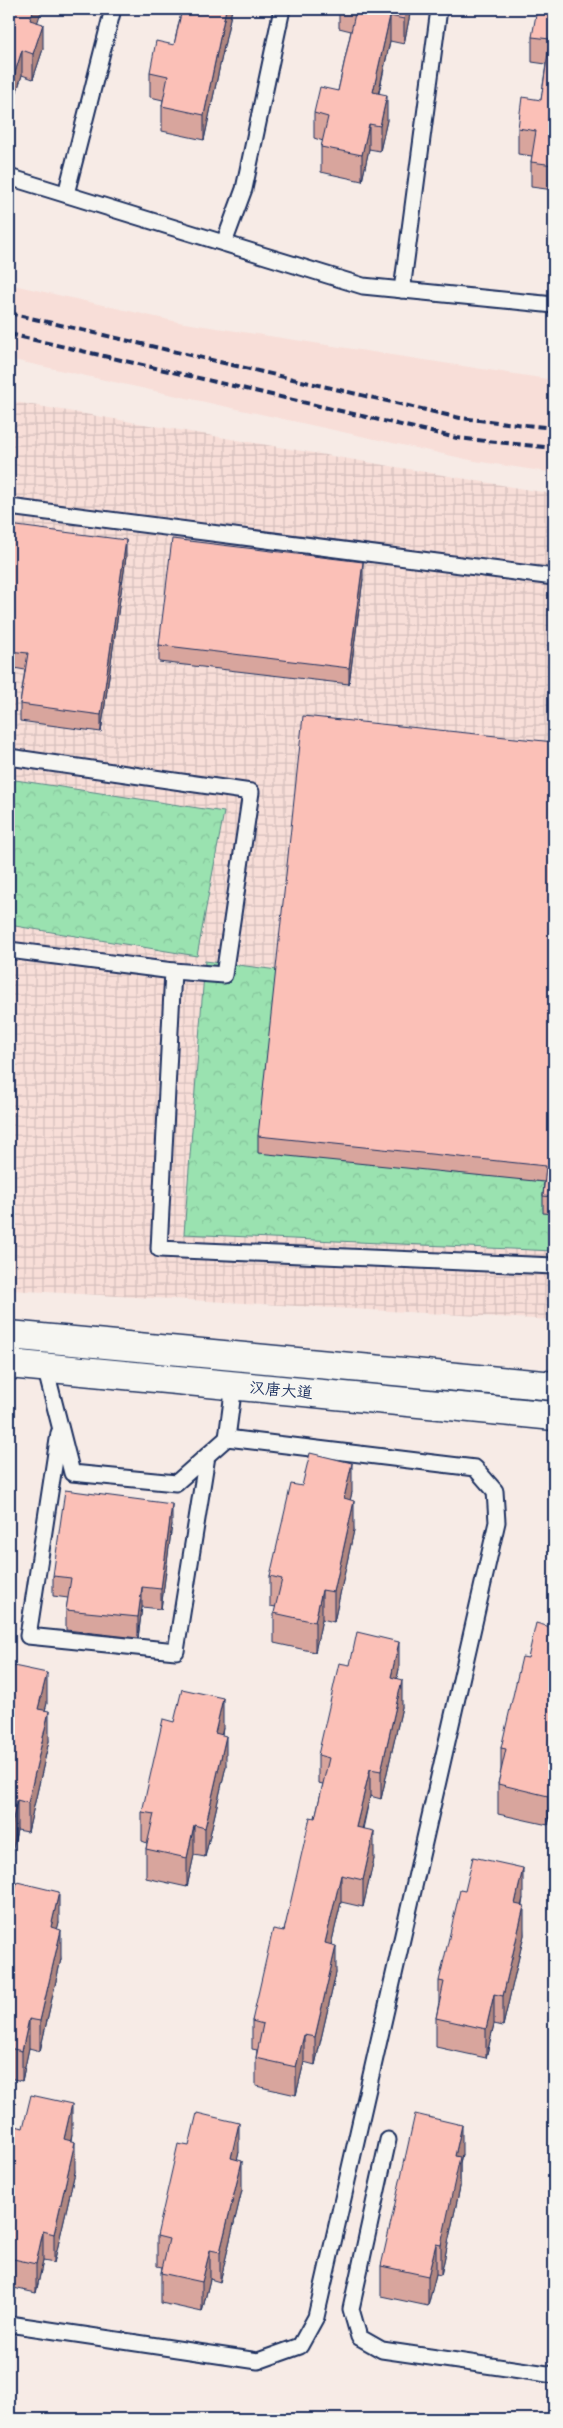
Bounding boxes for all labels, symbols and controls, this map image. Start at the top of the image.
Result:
street label: 汉唐大道 [248,1378,314,1402]

